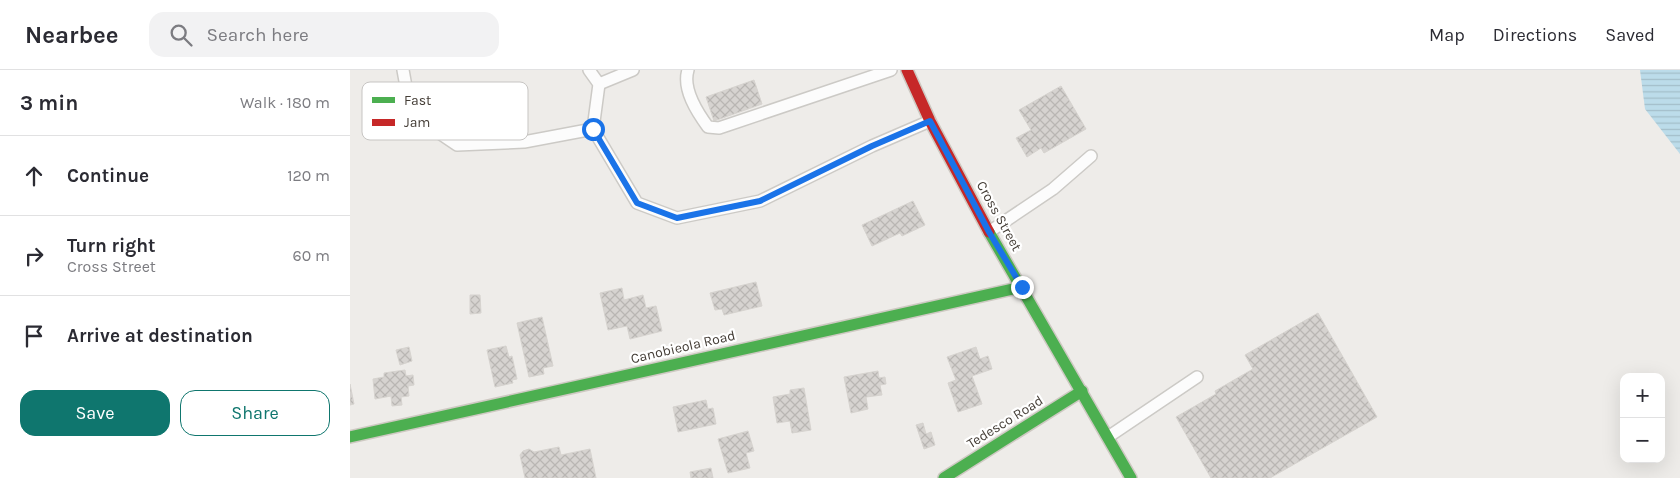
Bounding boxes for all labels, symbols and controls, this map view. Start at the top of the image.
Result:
search box [149,12,499,57]
text: Nearbee [25,21,119,49]
icon: search [167,21,195,49]
text: Search here [207,24,309,46]
text: Map [1429,24,1465,46]
text: Directions [1493,24,1577,46]
text: Saved [1605,24,1655,46]
legend [362,82,528,140]
text: 3 min [20,91,78,115]
text: Fast [404,92,431,109]
text: Walk · 180 m [240,93,330,112]
text: Jam [404,114,430,131]
route start [582,118,605,141]
icon: ahead [20,162,48,190]
text: Continue [67,165,149,187]
text: 120 m [287,166,330,185]
street label: Cross Street [973,178,1025,254]
text: Turn right [67,235,156,257]
icon: right [20,242,48,270]
text: 60 m [293,246,330,265]
text: Cross Street [67,257,156,276]
route end [1011,276,1034,299]
icon: arrive [20,322,48,350]
text: Arrive at destination [67,325,253,347]
street label: Canobieola Road [629,327,737,367]
map controls [1620,373,1665,463]
button: + [1620,373,1665,418]
button: Save [20,390,170,436]
button: Share [180,390,330,436]
street label: Tedesco Road [964,392,1046,452]
button: − [1620,418,1665,463]

